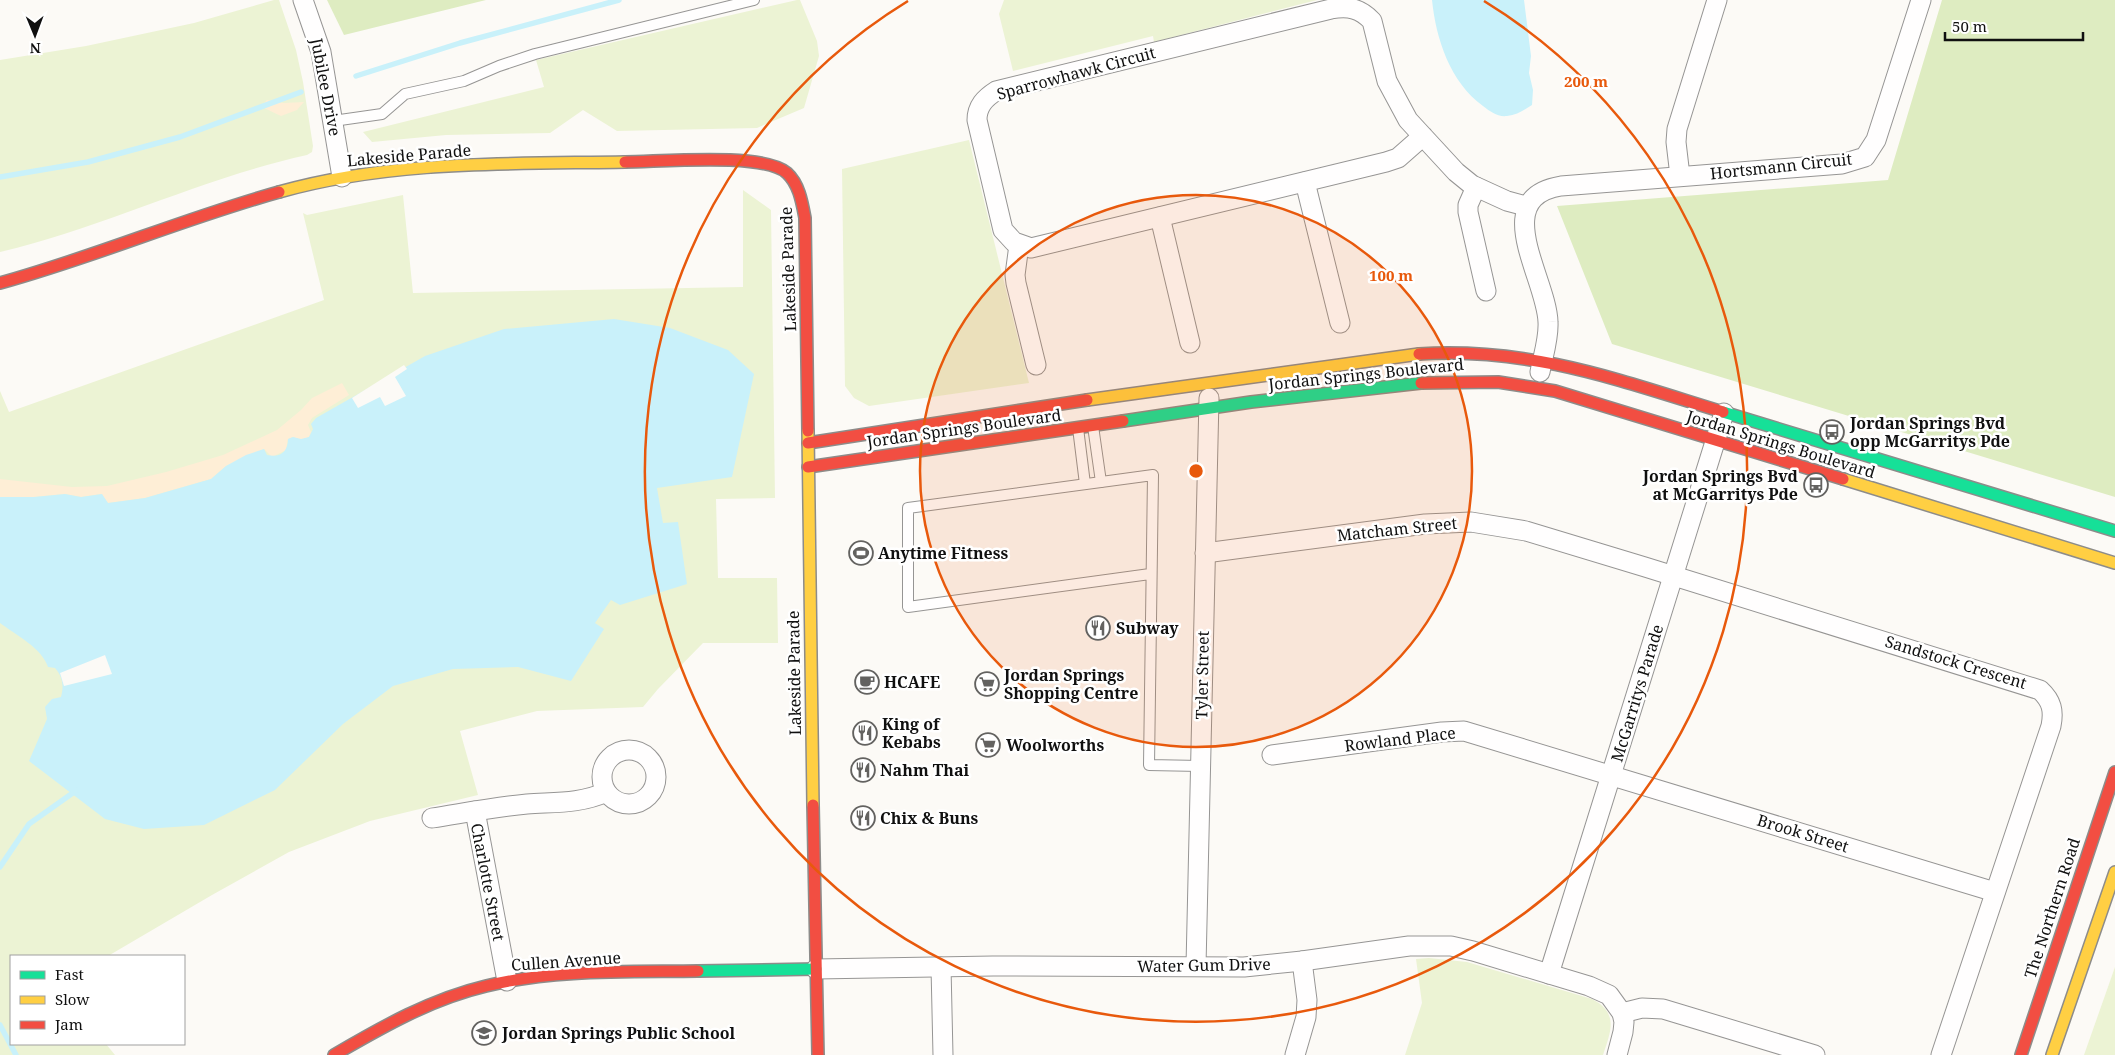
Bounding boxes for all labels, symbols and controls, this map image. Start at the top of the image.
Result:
north arrow [10,10,60,60]
scale bar [1945,10,2082,42]
text: 50 m [1952,16,1987,36]
street label: Jubilee Drive [306,35,346,138]
text: N [30,39,41,58]
street label: Sparrowhawk Circuit [994,41,1158,105]
text: 200 m [1564,71,1608,91]
street label: Lakeside Parade [346,139,472,171]
street label: Hortsmann Circuit [1709,148,1853,184]
street label: Lakeside Parade [775,206,801,332]
text: 100 m [1369,265,1413,285]
street label: Jordan Springs Boulevard [1266,353,1465,395]
street label: Jordan Springs Boulevard [864,403,1063,453]
street label: Jordan Springs Boulevard [1683,404,1878,483]
place label: Jordan Springs Bvd opp McGarritys Pde [1849,412,2010,452]
bus stop icon: Jordan Springs Bvd opp McGarritys Pde [1819,419,1845,445]
centre of rings [1187,462,1205,480]
place label: Jordan Springs Bvd at McGarritys Pde [1642,465,1799,505]
bus stop icon: Jordan Springs Bvd at McGarritys Pde [1803,472,1829,498]
street label: Matcham Street [1336,512,1458,546]
sports icon: Anytime Fitness [848,540,874,566]
place label: Anytime Fitness [878,542,1008,564]
street label: Lakeside Parade [782,610,806,736]
restaurant icon: Subway [1085,615,1111,641]
place label: Subway [1116,617,1179,639]
street label: McGarritys Parade [1606,621,1668,765]
street label: Tyler Street [1190,630,1214,720]
street label: Sandstock Crescent [1883,630,2030,694]
place label: Jordan Springs Shopping Centre [1003,664,1138,704]
cafe icon: HCAFE [854,669,880,695]
place label: HCAFE [884,671,940,693]
supermarket icon: Jordan Springs Shopping Centre [974,671,1000,697]
place label: King of Kebabs [882,713,941,753]
restaurant icon: King of Kebabs [852,720,878,746]
street label: Rowland Place [1343,721,1457,757]
supermarket icon: Woolworths [975,732,1001,758]
place label: Woolworths [1006,734,1104,756]
restaurant icon: Nahm Thai [850,757,876,783]
place label: Nahm Thai [880,759,970,781]
restaurant icon: Chix & Buns [850,805,876,831]
place label: Chix & Buns [880,807,979,829]
street label: Brook Street [1755,809,1852,857]
street label: Charlotte Street [466,821,510,943]
street label: The Northern Road [2019,835,2085,981]
street label: Cullen Avenue [510,946,622,976]
street label: Water Gum Drive [1137,953,1271,977]
legend [10,955,185,1045]
text: Fast [55,964,84,984]
text: Slow [55,989,89,1009]
text: Jam [54,1014,83,1034]
school or university icon: Jordan Springs Public School [471,1020,497,1046]
place label: Jordan Springs Public School [501,1022,736,1044]

